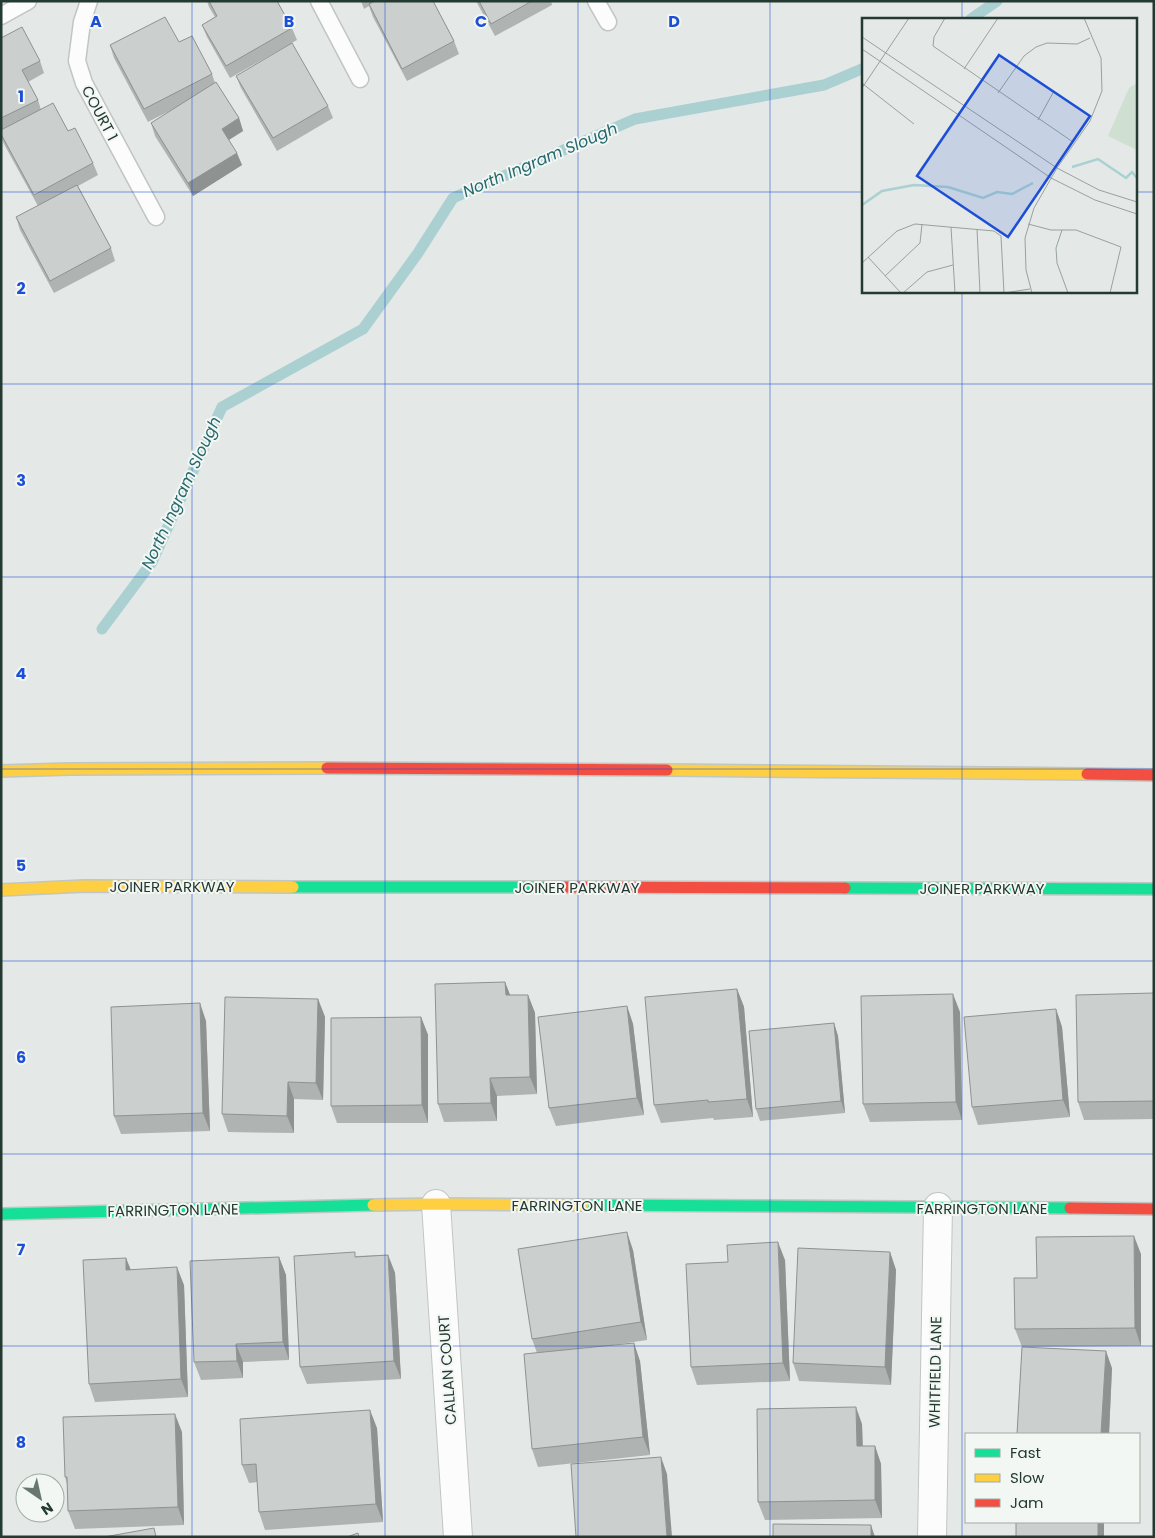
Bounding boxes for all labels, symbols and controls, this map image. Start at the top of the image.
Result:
text: A [90,10,102,33]
text: B [284,10,294,33]
text: C [475,10,487,33]
text: D [668,10,680,33]
inset map [862,18,1138,292]
street label: COURT 1 [77,82,123,144]
text: 1 [18,85,24,108]
water label: North Ingram Slough [459,117,621,203]
text: 2 [16,277,26,300]
water label: North Ingram Slough [135,413,227,573]
text: 3 [16,469,26,492]
text: 4 [16,662,27,685]
text: 5 [16,854,26,877]
street label: JOINER PARKWAY [109,876,235,897]
street label: JOINER PARKWAY [514,877,640,898]
street label: JOINER PARKWAY [919,878,1045,899]
text: 6 [16,1046,26,1069]
street label: FARRINGTON LANE [511,1195,643,1216]
street label: FARRINGTON LANE [107,1198,239,1222]
street label: FARRINGTON LANE [916,1198,1048,1219]
text: 7 [17,1238,26,1261]
street label: CALLAN COURT [433,1314,461,1426]
street label: WHITFIELD LANE [924,1316,946,1428]
text: 8 [16,1431,26,1454]
legend [965,1433,1140,1523]
text: Fast [1010,1442,1041,1463]
text: Slow [1010,1467,1045,1488]
north arrow [15,1473,65,1523]
text: Jam [1010,1492,1044,1513]
text: N [37,1498,57,1520]

